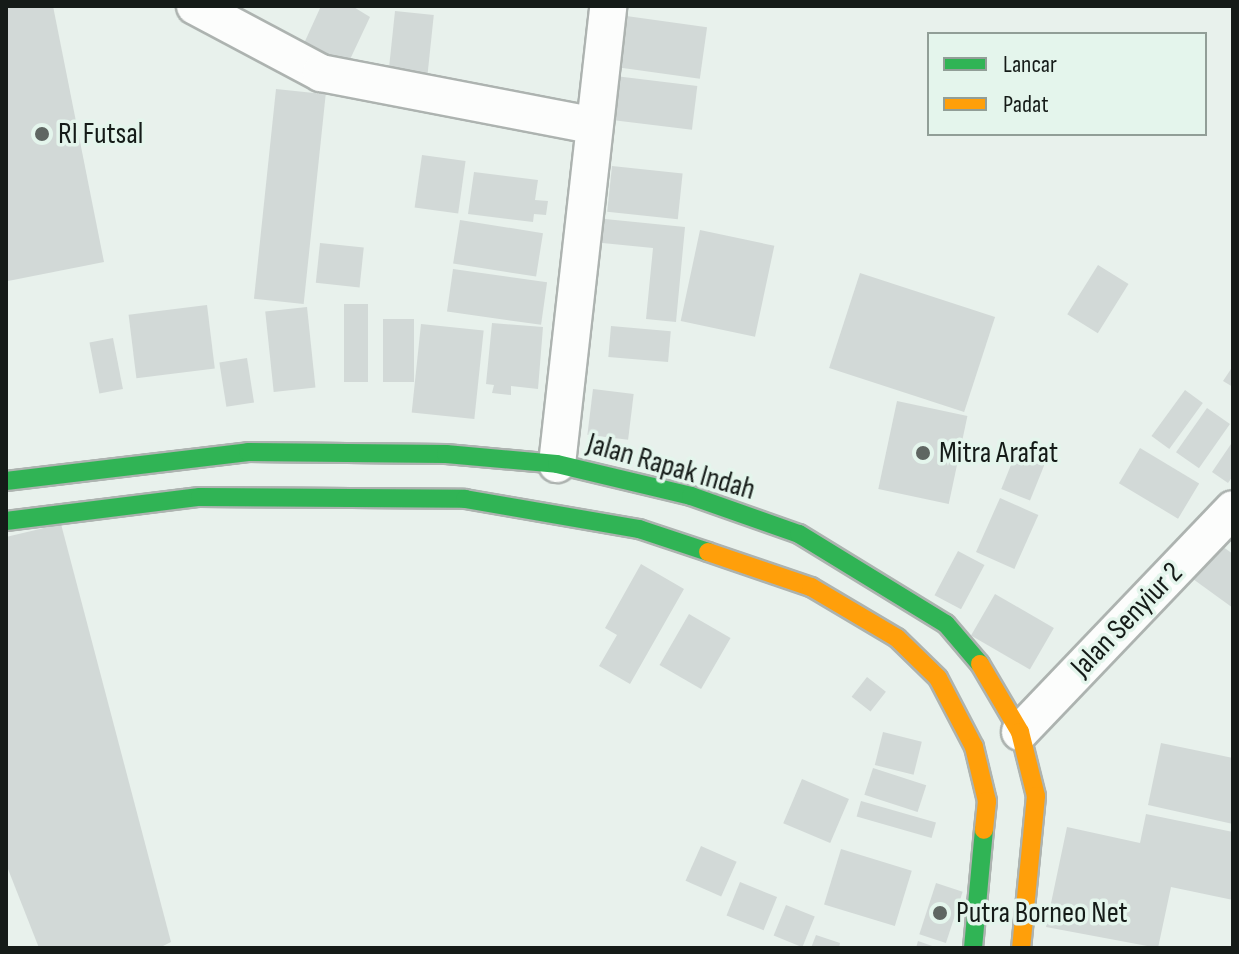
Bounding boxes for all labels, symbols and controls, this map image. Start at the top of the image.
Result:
legend [927,32,1207,136]
text: Lancar [1003,50,1057,79]
text: Padat [1003,90,1049,119]
place label: RI Futsal [58,116,143,152]
marker: RI Futsal [33,125,51,143]
street label: Jalan Rapak Indah [583,426,759,508]
place label: Mitra Arafat [939,435,1058,471]
marker: Mitra Arafat [914,444,932,462]
street label: Jalan Senyiur 2 [1064,555,1190,685]
place label: Putra Borneo Net [956,895,1128,931]
marker: Putra Borneo Net [931,904,949,922]

